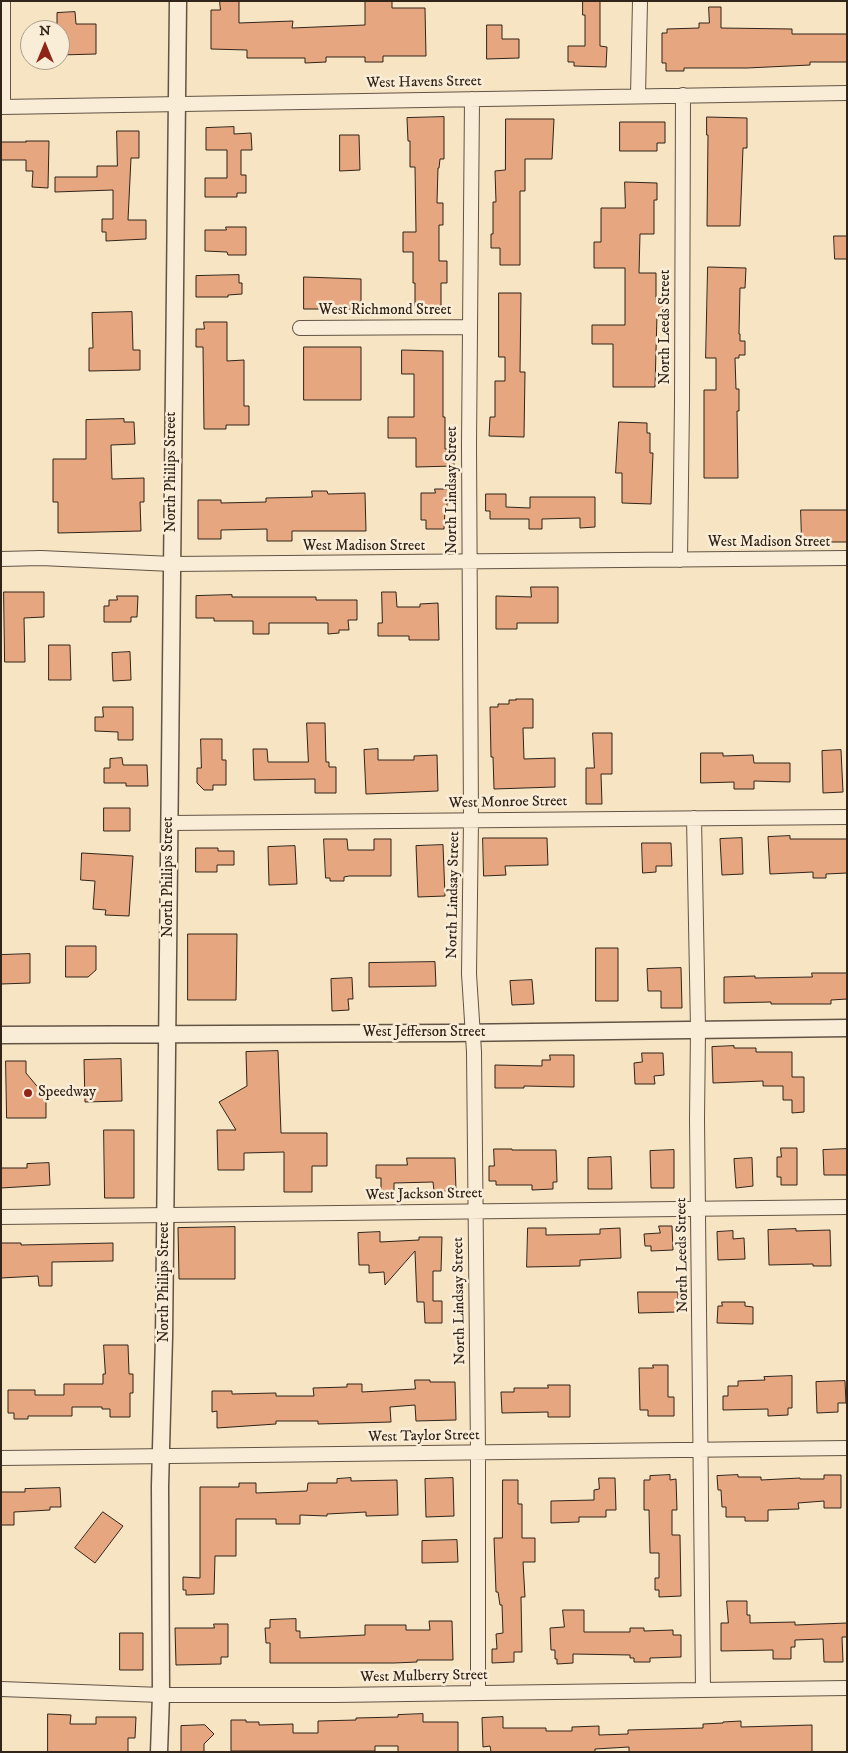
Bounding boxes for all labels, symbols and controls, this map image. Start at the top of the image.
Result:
north arrow [20,20,70,70]
text: N [39,22,51,40]
street label: West Havens Street [366,73,482,93]
street label: North Leeds Street [657,269,675,385]
street label: West Richmond Street [319,302,451,320]
street label: North Philips Street [163,412,181,532]
street label: North Lindsay Street [444,426,462,554]
street label: West Madison Street [708,534,830,552]
street label: West Madison Street [303,538,425,556]
street label: West Monroe Street [449,793,567,813]
street label: North Philips Street [160,817,178,937]
street label: North Lindsay Street [444,831,464,959]
street label: West Jefferson Street [362,1024,486,1042]
place label: Speedway [38,1084,96,1102]
marker: Speedway [22,1087,34,1099]
street label: West Jackson Street [365,1185,483,1205]
street label: North Leeds Street [673,1197,693,1313]
street label: North Philips Street [156,1222,174,1342]
street label: North Lindsay Street [450,1237,470,1365]
street label: West Taylor Street [368,1427,480,1447]
street label: West Mulberry Street [360,1667,488,1687]

